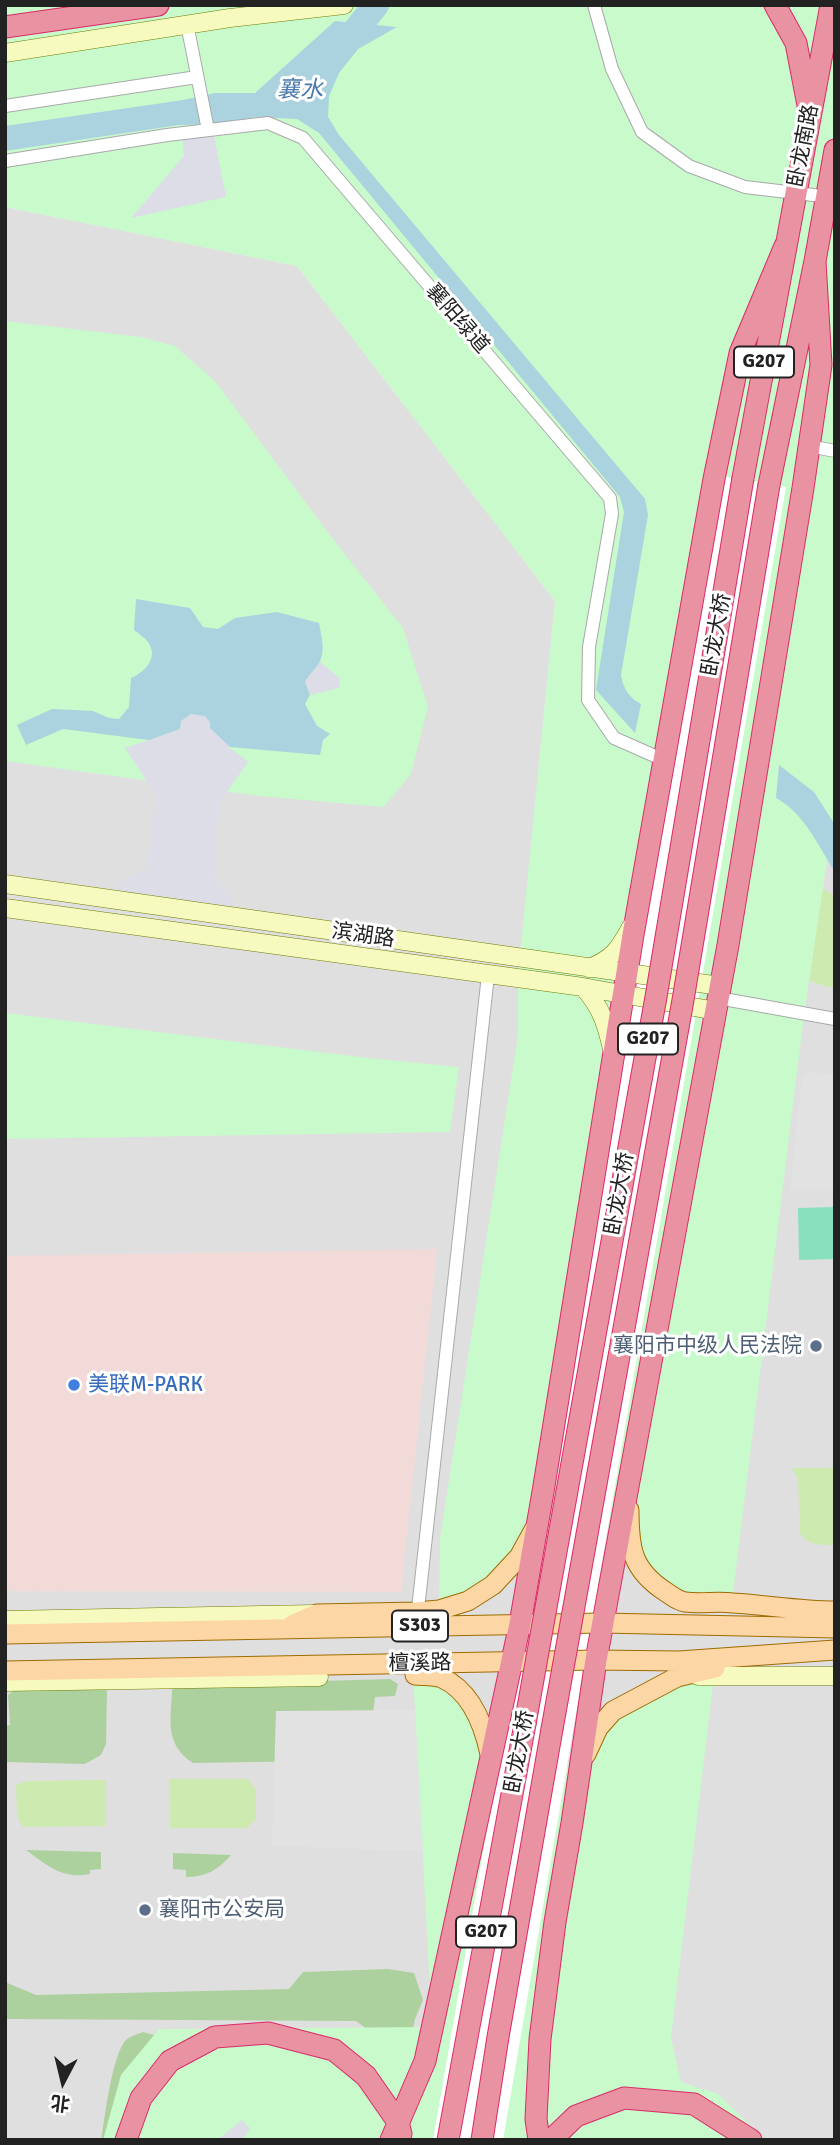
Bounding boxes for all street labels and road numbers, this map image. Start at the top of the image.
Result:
street label: 卧龙南路 [784,102,824,190]
street label: 襄阳绿道 [420,279,494,359]
road number: G207 [734,346,794,378]
street label: 卧龙大桥 [697,591,737,679]
street label: 滨湖路 [330,919,396,953]
road number: G207 [618,1023,678,1054]
street label: 卧龙大桥 [600,1150,640,1238]
road number: S303 [392,1610,448,1642]
street label: 檀溪路 [388,1651,452,1677]
street label: 卧龙大桥 [500,1708,540,1796]
road number: G207 [456,1916,516,1948]

